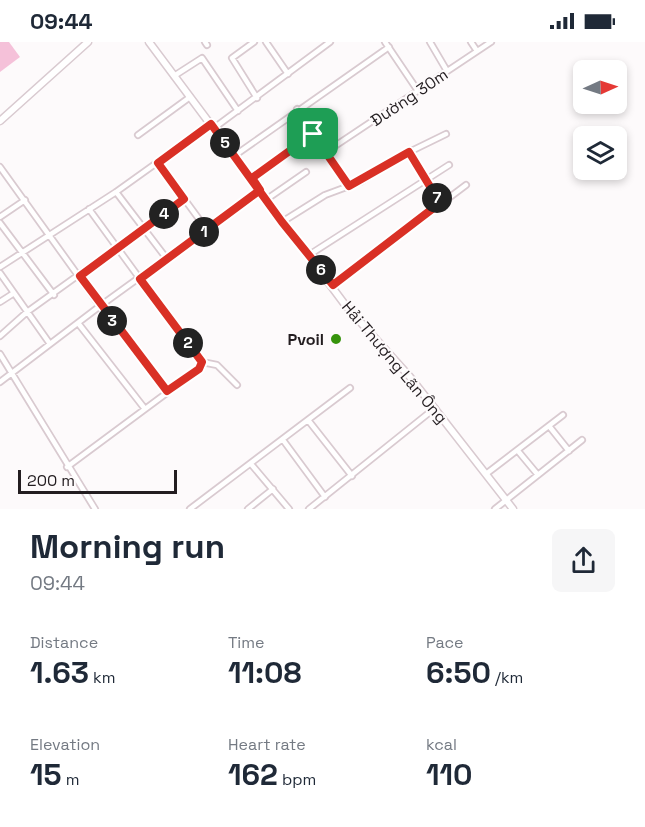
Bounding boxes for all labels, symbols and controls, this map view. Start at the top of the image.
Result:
text: 09:44 [30,7,92,35]
north arrow [573,60,627,114]
map controls [573,60,627,180]
street label: Đường 30m [367,64,452,131]
pin [287,108,338,159]
icon: arrive [296,117,329,150]
button: layers [573,126,627,180]
pin: 5 [210,128,240,158]
text: 5 [220,132,230,153]
pin: 7 [422,183,452,213]
text: 7 [433,187,441,208]
pin: 4 [149,199,179,229]
text: 4 [159,203,169,224]
pin: 1 [189,217,219,247]
text: 1 [200,221,208,242]
pin: 6 [306,255,336,285]
text: 6 [316,259,326,280]
street label: Hải Thượng Lãn Ông [337,297,452,428]
pin: 3 [97,306,127,336]
text: 3 [107,310,117,331]
pin: 2 [173,328,203,358]
place label: Pvoil [287,329,324,350]
text: 2 [183,332,193,353]
marker: Pvoil [329,332,343,346]
scale bar [18,467,177,495]
text: 200 m [27,470,75,491]
text: Morning run [30,526,225,568]
button: share [552,529,615,592]
text: 09:44 [30,570,85,596]
text: Distance [30,632,98,653]
text: Time [228,632,264,653]
text: Pace [426,632,463,653]
text: 1.63 [30,653,89,692]
text: 11:08 [228,653,302,692]
text: 6:50 [426,653,491,692]
text: km [89,667,115,688]
text: /km [491,667,523,688]
text: Elevation [30,734,100,755]
text: Heart rate [228,734,306,755]
text: kcal [426,734,457,755]
text: 15 [30,755,62,794]
text: 162 [228,755,278,794]
text: 110 [426,755,473,794]
text: m [62,769,79,790]
text: bpm [278,769,316,790]

